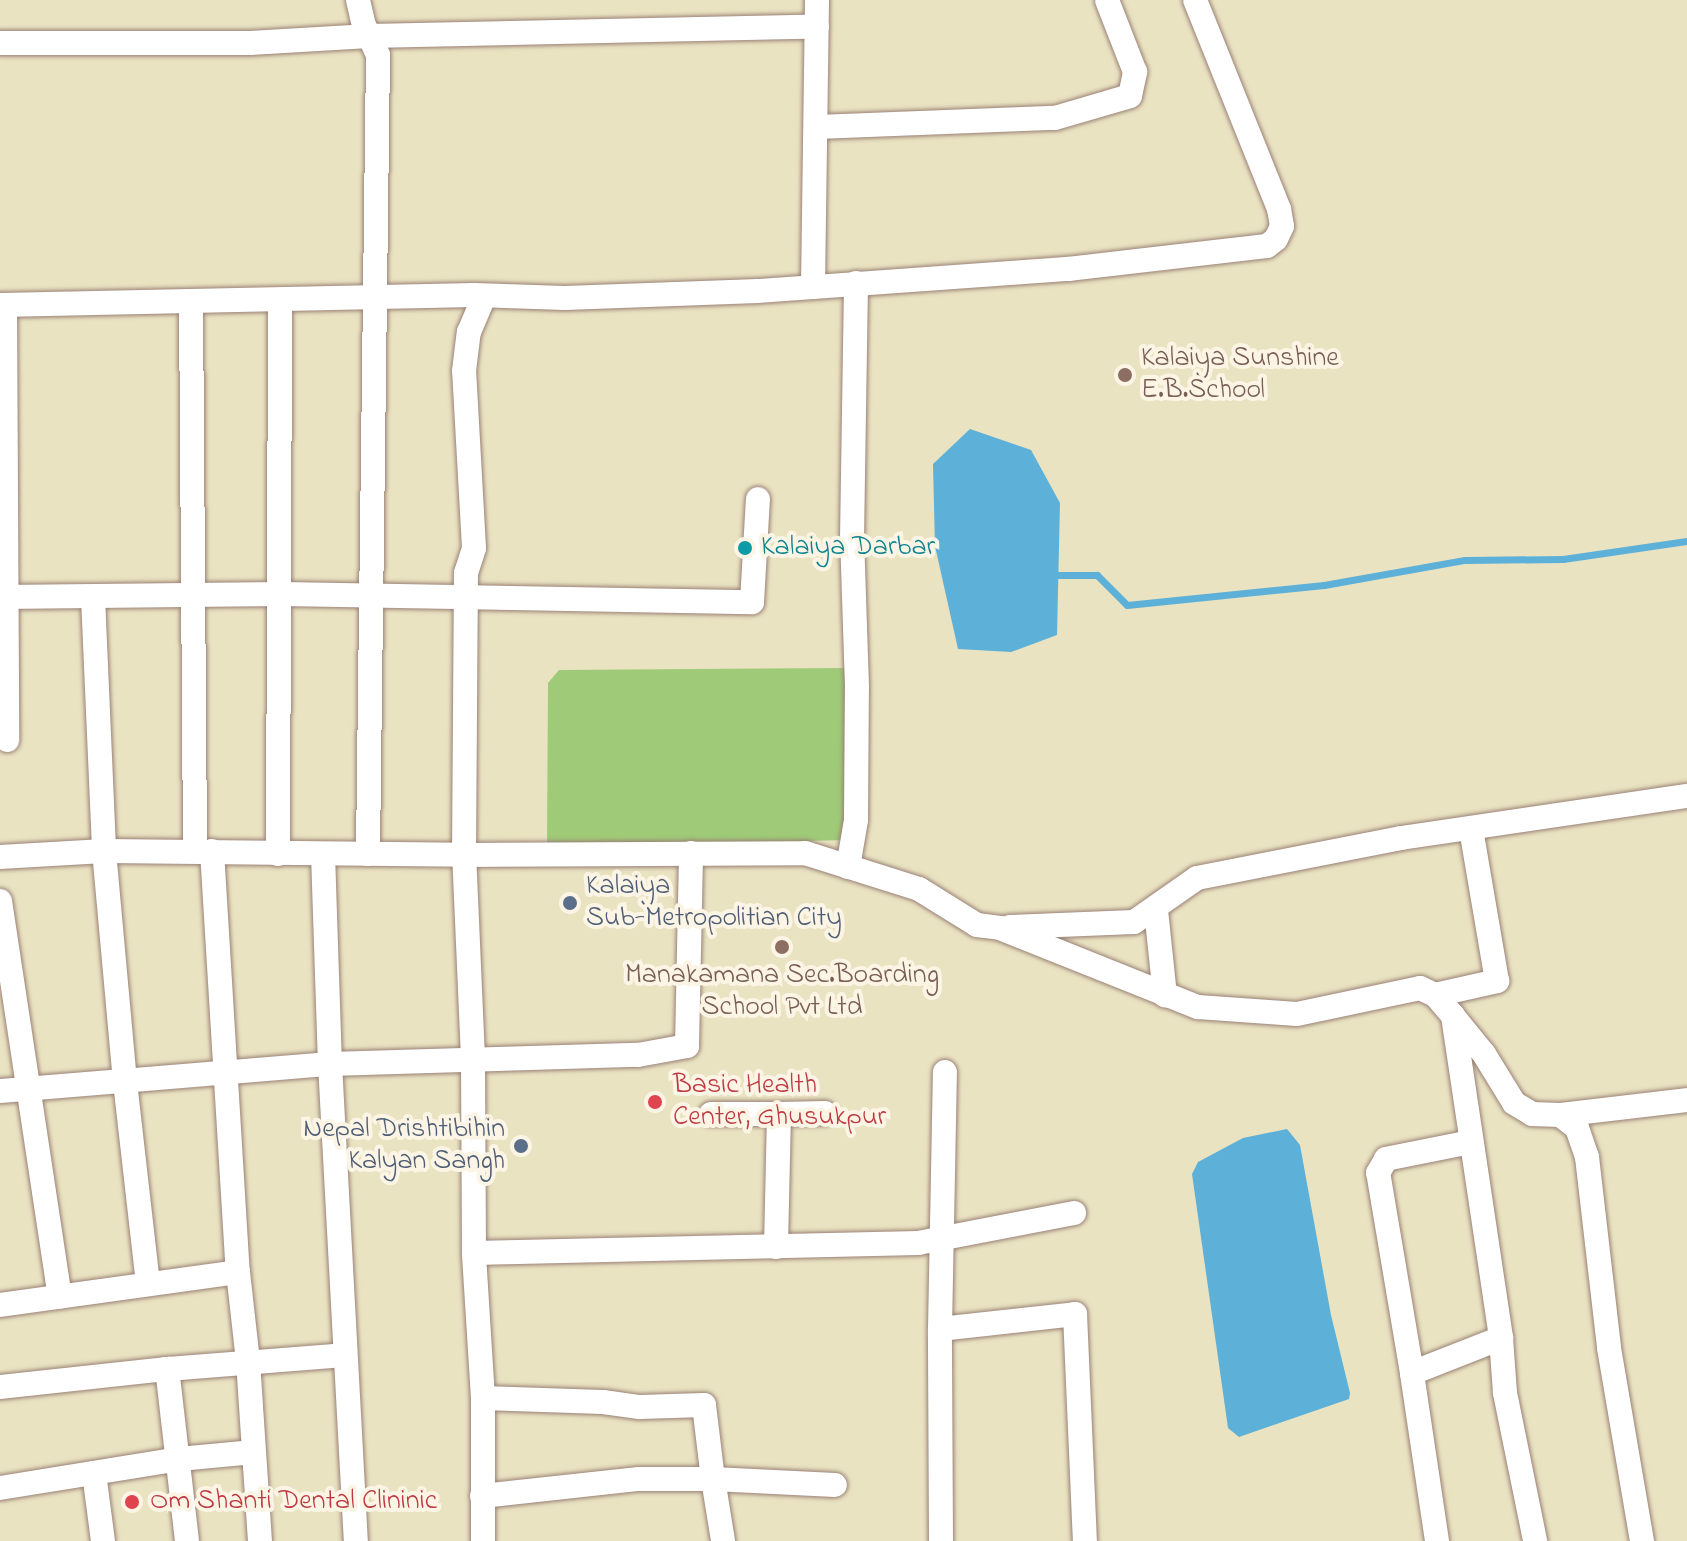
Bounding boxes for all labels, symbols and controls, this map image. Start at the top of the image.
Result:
place label: Kalaiya Sunshine E.B.School [1141,342,1339,408]
marker: Kalaiya Sunshine E.B.School [1116,366,1134,384]
place label: Kalaiya Darbar [761,531,935,565]
marker: Kalaiya Darbar [736,539,754,557]
place label: Kalaiya Sub-Metropolitian City [586,870,842,936]
marker: Kalaiya Sub-Metropolitian City [561,894,579,912]
marker: Manakamana Sec.Boarding School Pvt Ltd [773,938,791,956]
place label: Manakamana Sec.Boarding School Pvt Ltd [625,959,939,1025]
place label: Basic Health Center, Ghusukpur [673,1069,886,1135]
marker: Basic Health Center, Ghusukpur [644,1091,666,1113]
place label: Nepal Drishtibihin Kalyan Sangh [303,1113,505,1179]
marker: Nepal Drishtibihin Kalyan Sangh [512,1137,530,1155]
place label: Om Shanti Dental Clininic [150,1485,437,1519]
marker: Om Shanti Dental Clininic [121,1491,143,1513]

